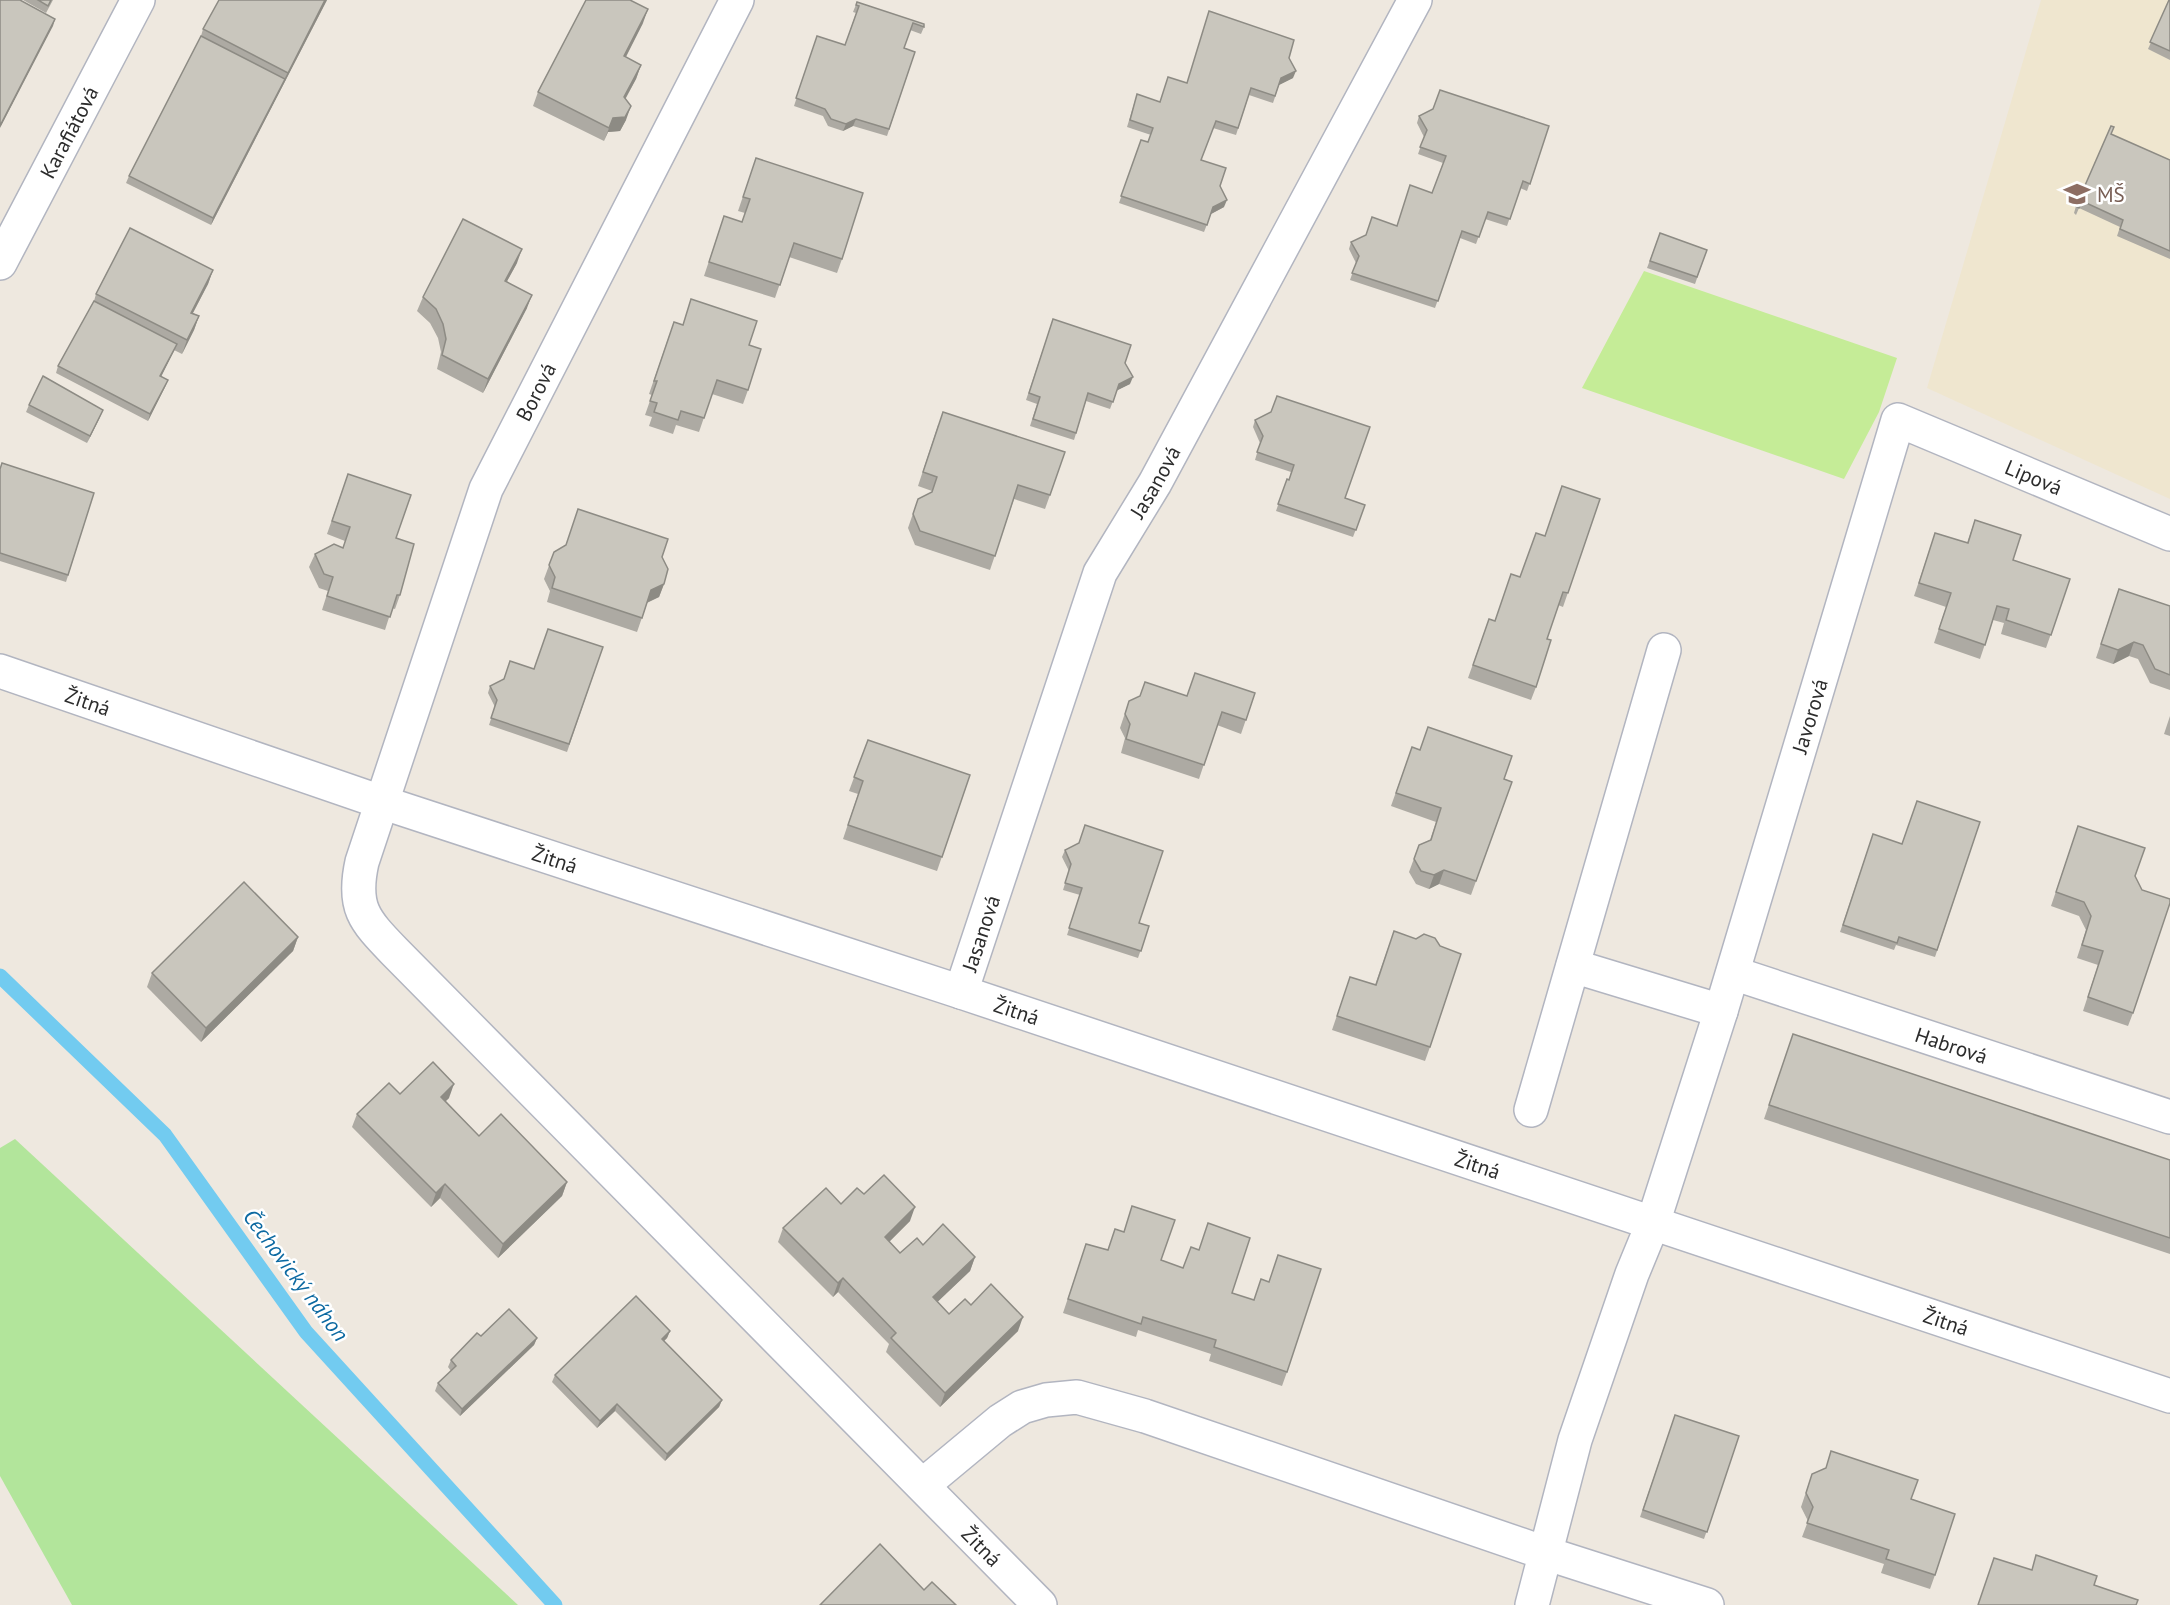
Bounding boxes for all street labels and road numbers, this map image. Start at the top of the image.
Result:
street label: Karafiátová [33,81,104,183]
street label: Borová [510,358,562,426]
street label: Jasanová [1123,441,1186,524]
street label: Lipová [2001,453,2066,501]
street label: Javorová [1785,675,1833,757]
street label: Žitná [62,681,114,722]
street label: Žitná [529,839,581,879]
street label: Jasanová [955,891,1006,976]
street label: Žitná [991,991,1043,1031]
street label: Habrová [1912,1020,1991,1069]
street label: Žitná [1452,1145,1504,1185]
street label: Žitná [1920,1301,1972,1341]
street label: Žitná [956,1520,1008,1572]

